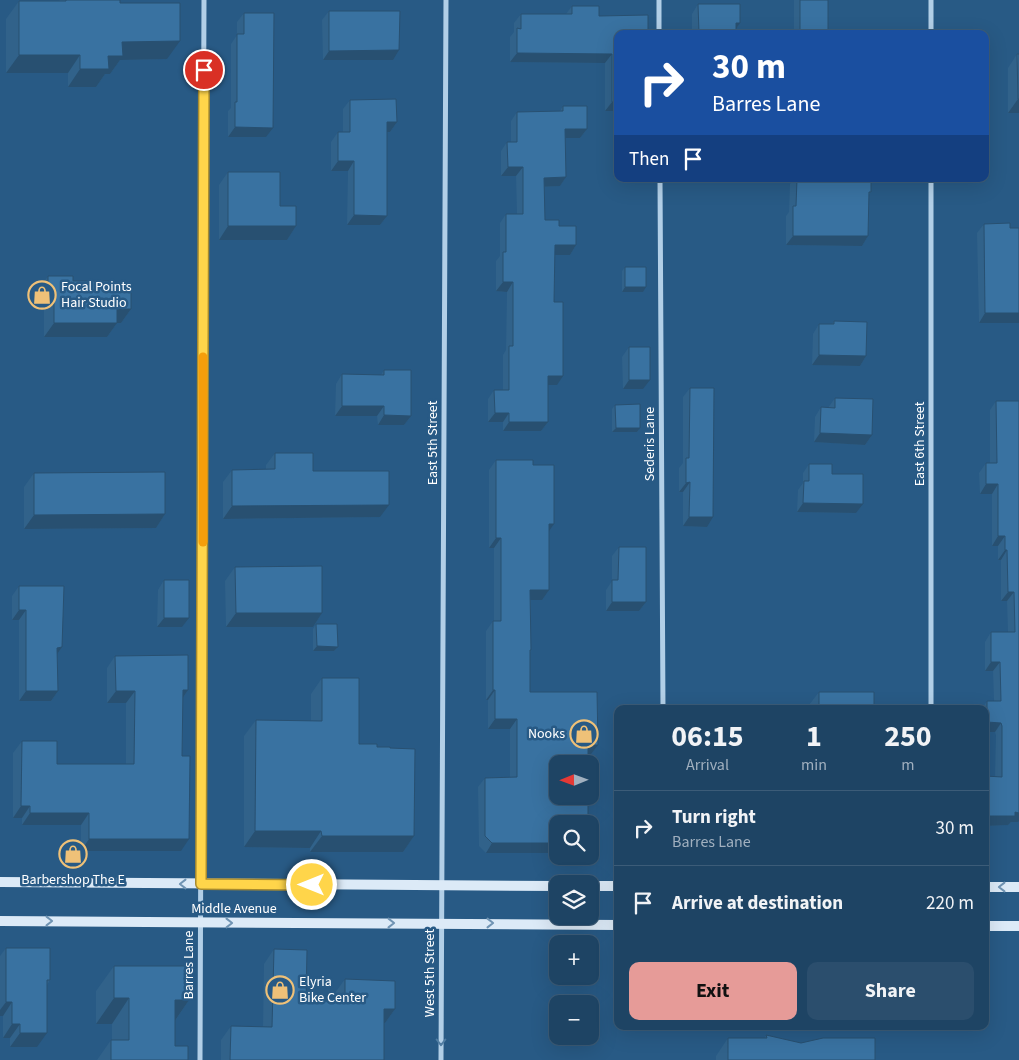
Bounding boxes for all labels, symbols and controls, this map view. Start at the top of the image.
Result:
text: 30 m [712,42,786,92]
pin [183,49,225,91]
icon: right [629,50,694,115]
icon: arrive [190,56,218,84]
text: Barres Lane [712,88,820,120]
icon: arrive [679,145,707,173]
text: Then [629,146,669,173]
place label: Focal Points Hair Studio [61,277,132,313]
shop icon: Focal Points Hair Studio [27,280,57,310]
street label: East 5th Street [423,400,443,485]
street label: East 6th Street [910,401,930,486]
street label: Sederis Lane [640,407,660,481]
text: 06:15 [671,715,744,758]
text: 1 [806,715,822,758]
text: 250 [884,715,932,758]
shop icon: Nooks [569,719,599,749]
place label: Nooks [528,724,565,744]
text: Arrival [686,754,729,776]
text: min [801,754,827,776]
text: m [901,754,915,776]
north arrow [549,755,599,805]
map controls [549,755,599,1045]
text: Turn right [672,804,756,831]
icon: right [629,814,657,842]
button: search [549,815,599,865]
text: 30 m [936,815,974,842]
text: Barres Lane [672,831,751,853]
shop icon: Barbershop The E [58,839,88,869]
position arrow [285,858,337,910]
place label: Barbershop The E [21,870,125,890]
button: layers [549,875,599,925]
one-way arrow [178,879,186,889]
one-way arrow [998,882,1006,892]
icon: arrive [629,889,657,917]
text: Arrive at destination [672,890,843,917]
text: 220 m [926,890,974,917]
street label: Middle Avenue [191,899,277,919]
one-way arrow [45,916,53,926]
one-way arrow [225,918,233,928]
one-way arrow [388,918,395,928]
one-way arrow [486,918,494,929]
street label: West 5th Street [420,929,440,1017]
street label: Barres Lane [179,930,199,999]
button: + [549,935,599,985]
button: Exit [629,962,797,1020]
button: Share [807,962,974,1020]
place label: Elyria Bike Center [299,972,366,1008]
shop icon: Elyria Bike Center [265,975,295,1005]
button: − [549,995,599,1045]
one-way arrow [436,1038,446,1046]

